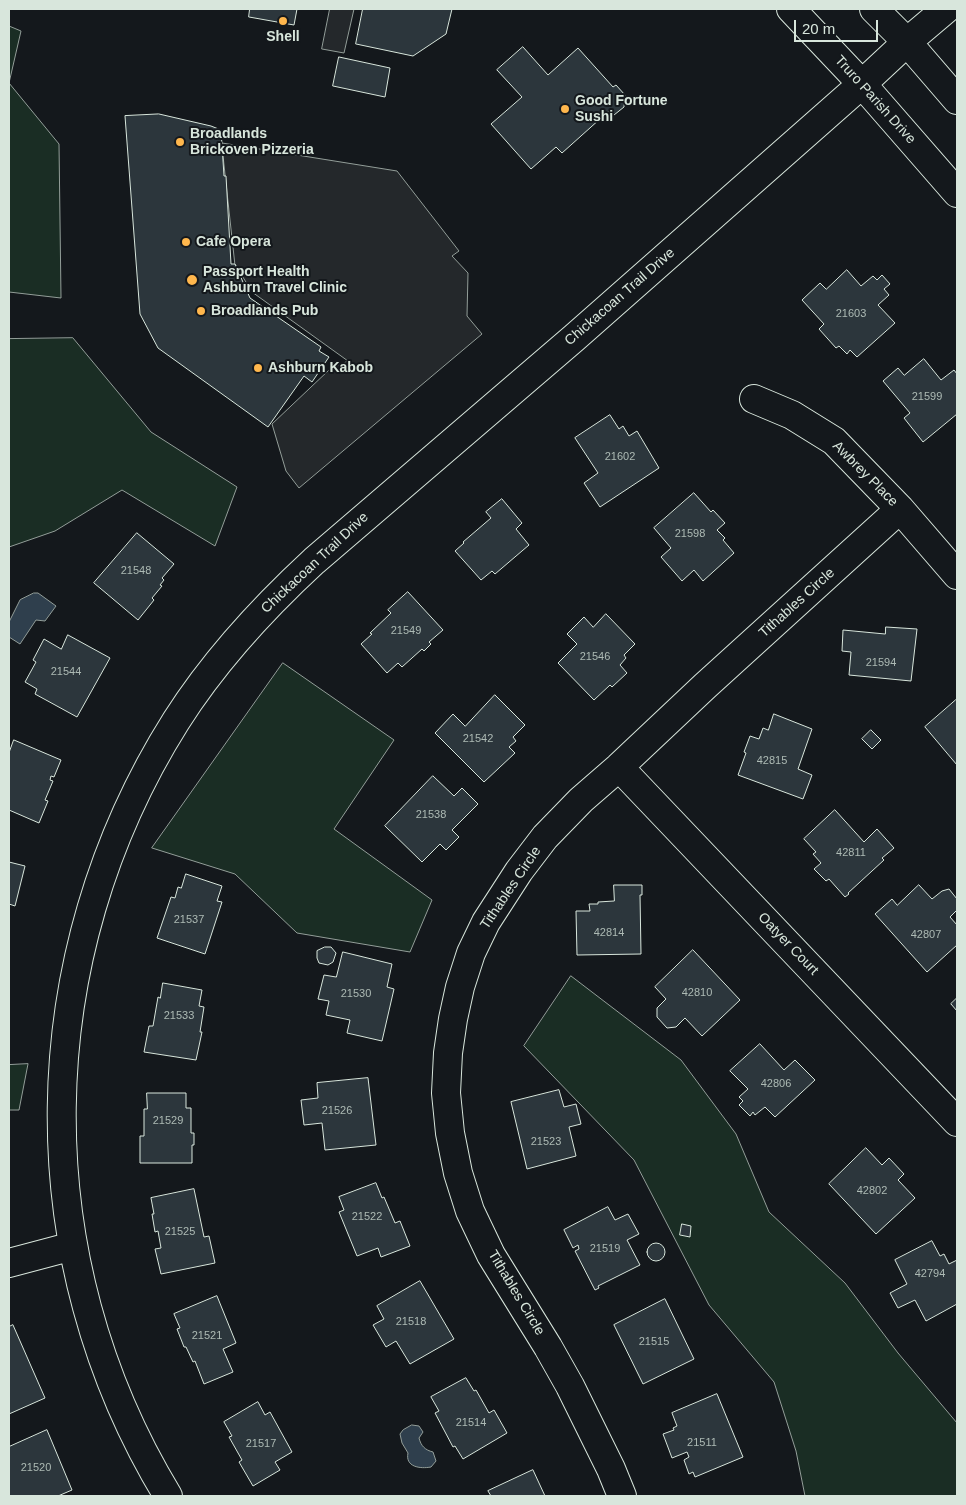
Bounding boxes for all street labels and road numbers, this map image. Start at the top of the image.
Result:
street label: Truro Parish Drive [831,52,919,148]
street label: Chickacoan Trail Drive [562,245,678,349]
street label: Awbrey Place [829,438,901,510]
street label: Chickacoan Trail Drive [258,509,372,617]
street label: Tithables Circle [756,565,838,641]
street label: Tithables Circle [477,844,545,932]
street label: Oatyer Court [754,909,822,979]
street label: Tithables Circle [484,1248,548,1338]

